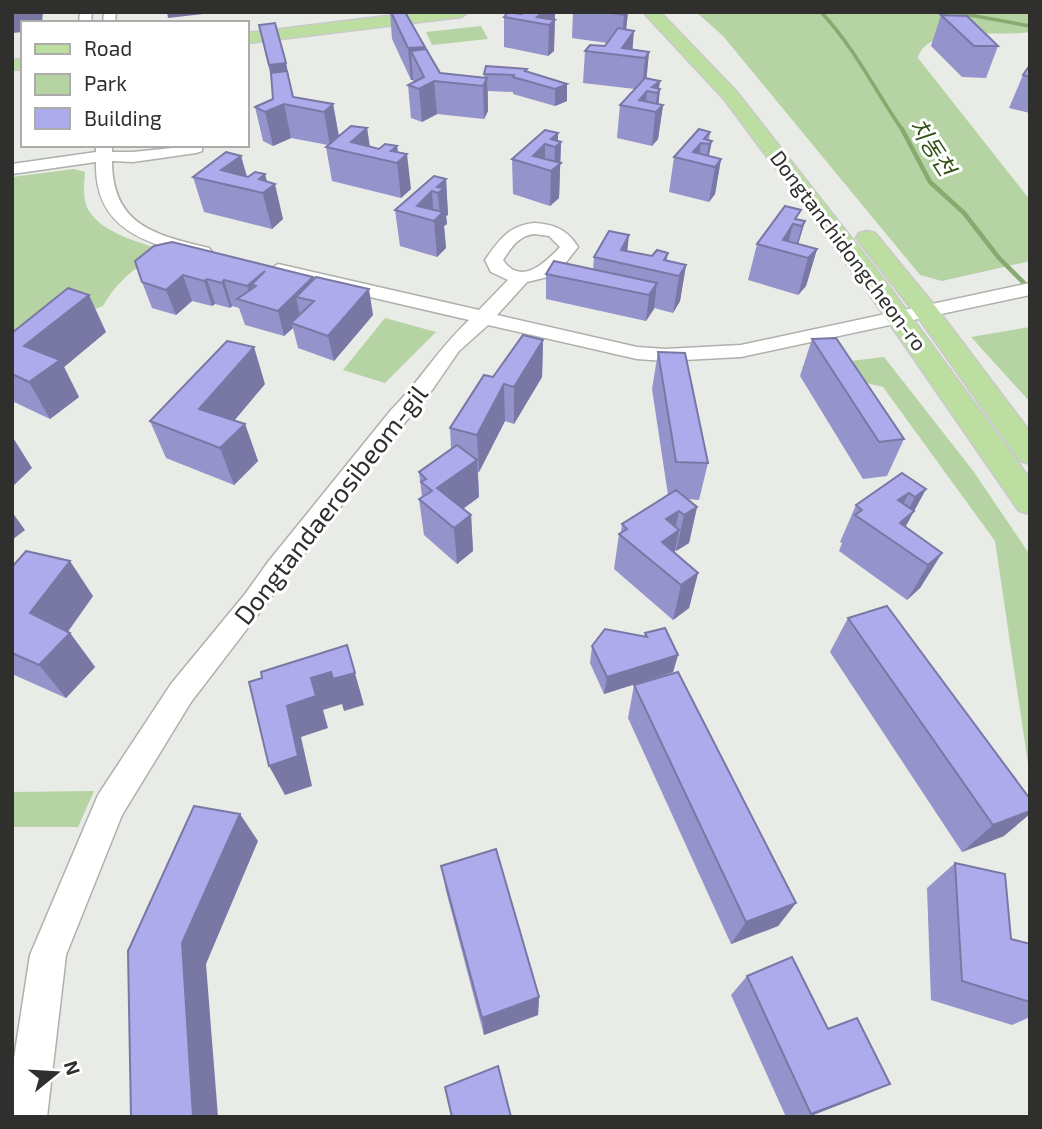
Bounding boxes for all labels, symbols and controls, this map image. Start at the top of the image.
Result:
legend [21,21,248,147]
text: Road [84,35,132,60]
text: Park [84,70,127,95]
text: Building [84,105,162,130]
water label: 치동천 [904,112,963,183]
street label: Dongtanchidongcheon-ro [766,145,933,355]
street label: Dongtandaerosibeom-gil [227,378,433,630]
north arrow [21,1038,91,1108]
text: N [60,1058,86,1078]

